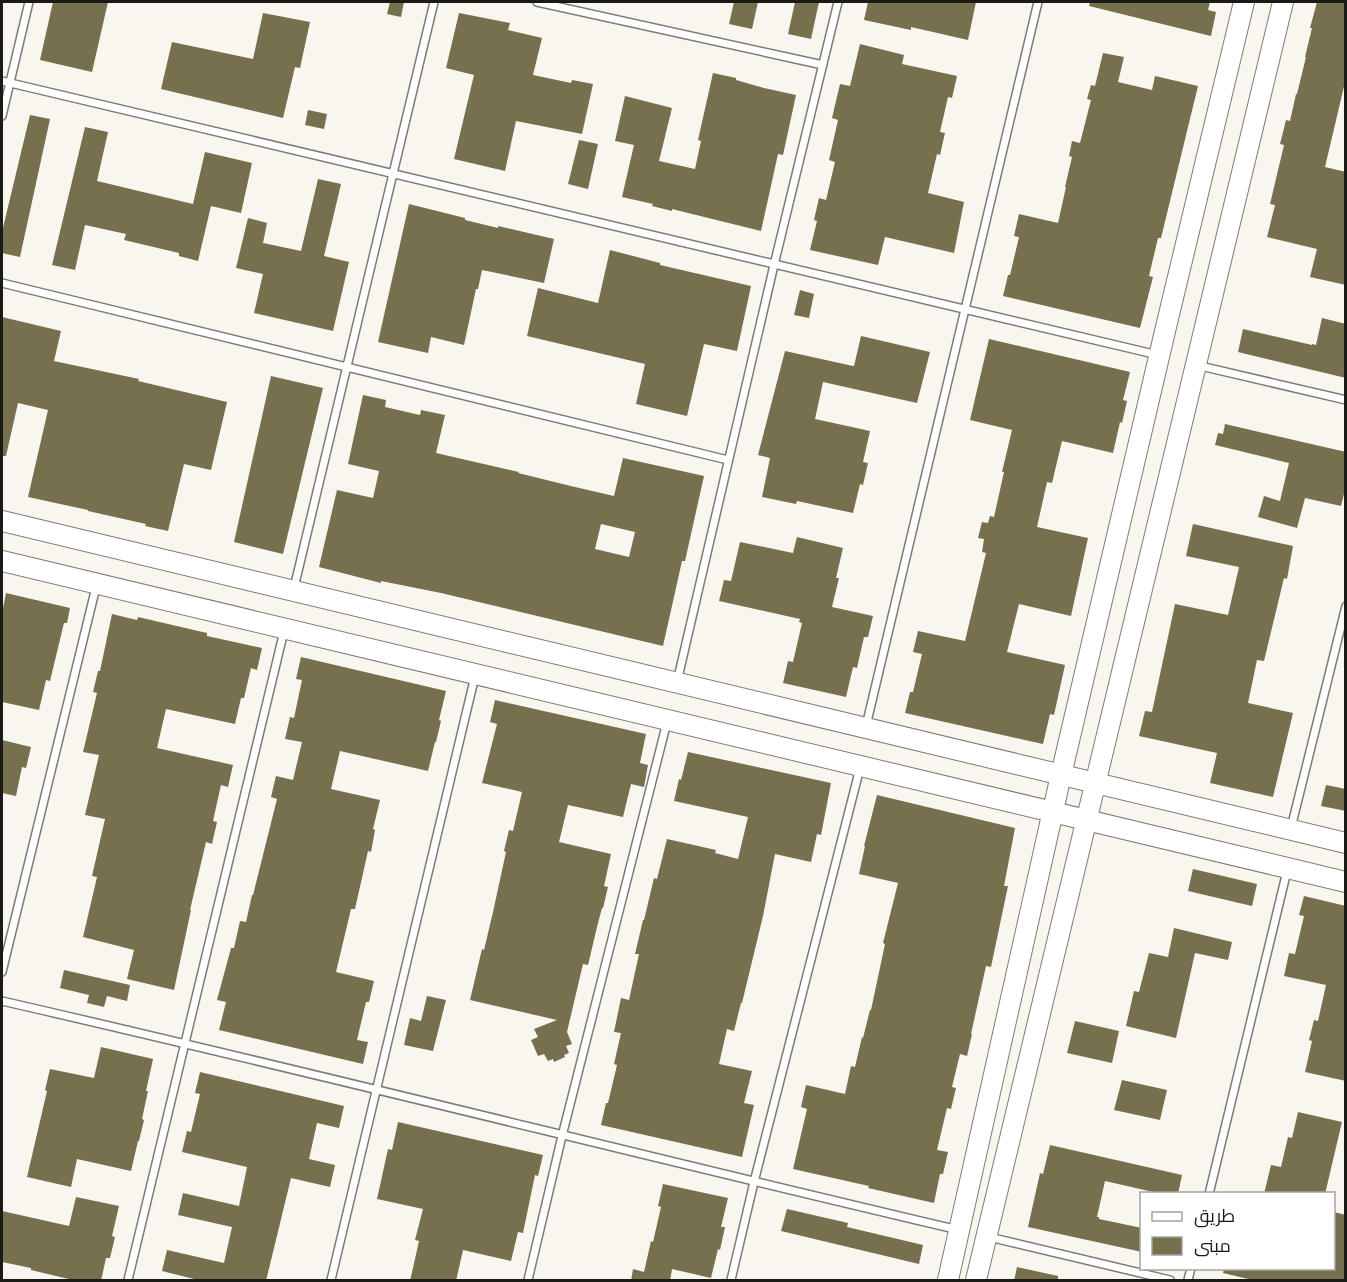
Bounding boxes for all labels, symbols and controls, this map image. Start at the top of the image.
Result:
legend [1140,1192,1335,1270]
text: طريق [1194,1204,1235,1228]
text: مبنى [1194,1234,1231,1257]

